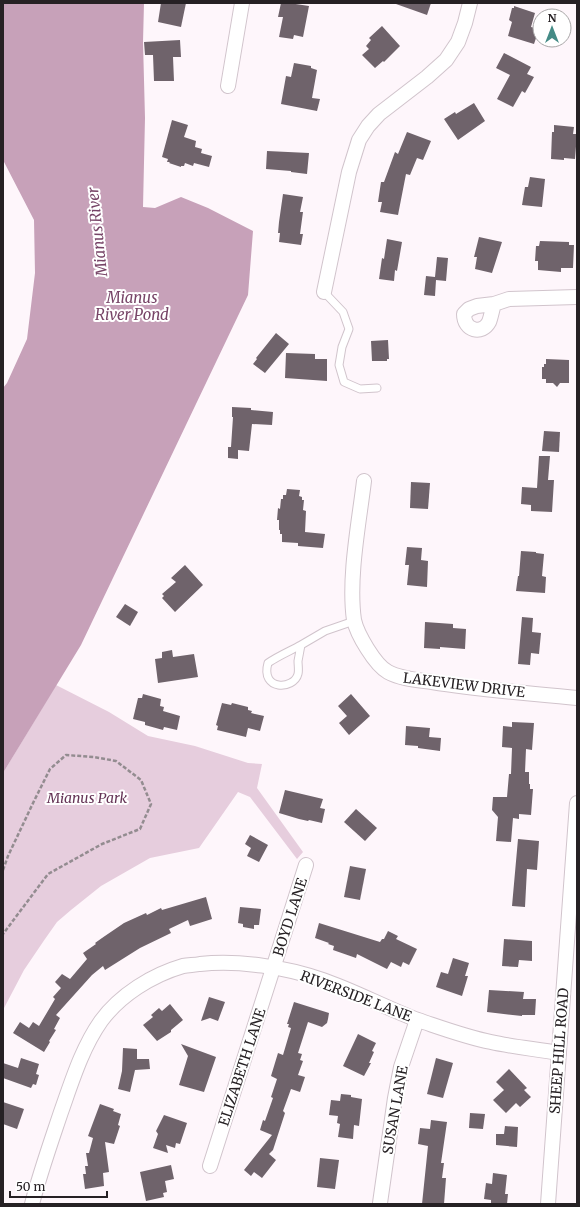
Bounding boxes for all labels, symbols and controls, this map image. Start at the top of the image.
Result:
north arrow [532,8,572,48]
text: N [548,11,557,25]
water label: Mianus River [83,185,111,279]
water label: Mianus River Pond [95,288,169,324]
street label: LAKEVIEW DRIVE [402,669,526,701]
park label: Mianus Park [46,789,127,807]
street label: BOYD LANE [269,875,311,958]
street label: RIVERSIDE LANE [298,966,414,1026]
street label: SHEEP HILL ROAD [546,987,572,1115]
street label: ELIZABETH LANE [214,1006,270,1128]
street label: SUSAN LANE [378,1064,412,1156]
scale bar [10,1173,107,1199]
text: 50 m [16,1179,45,1194]

